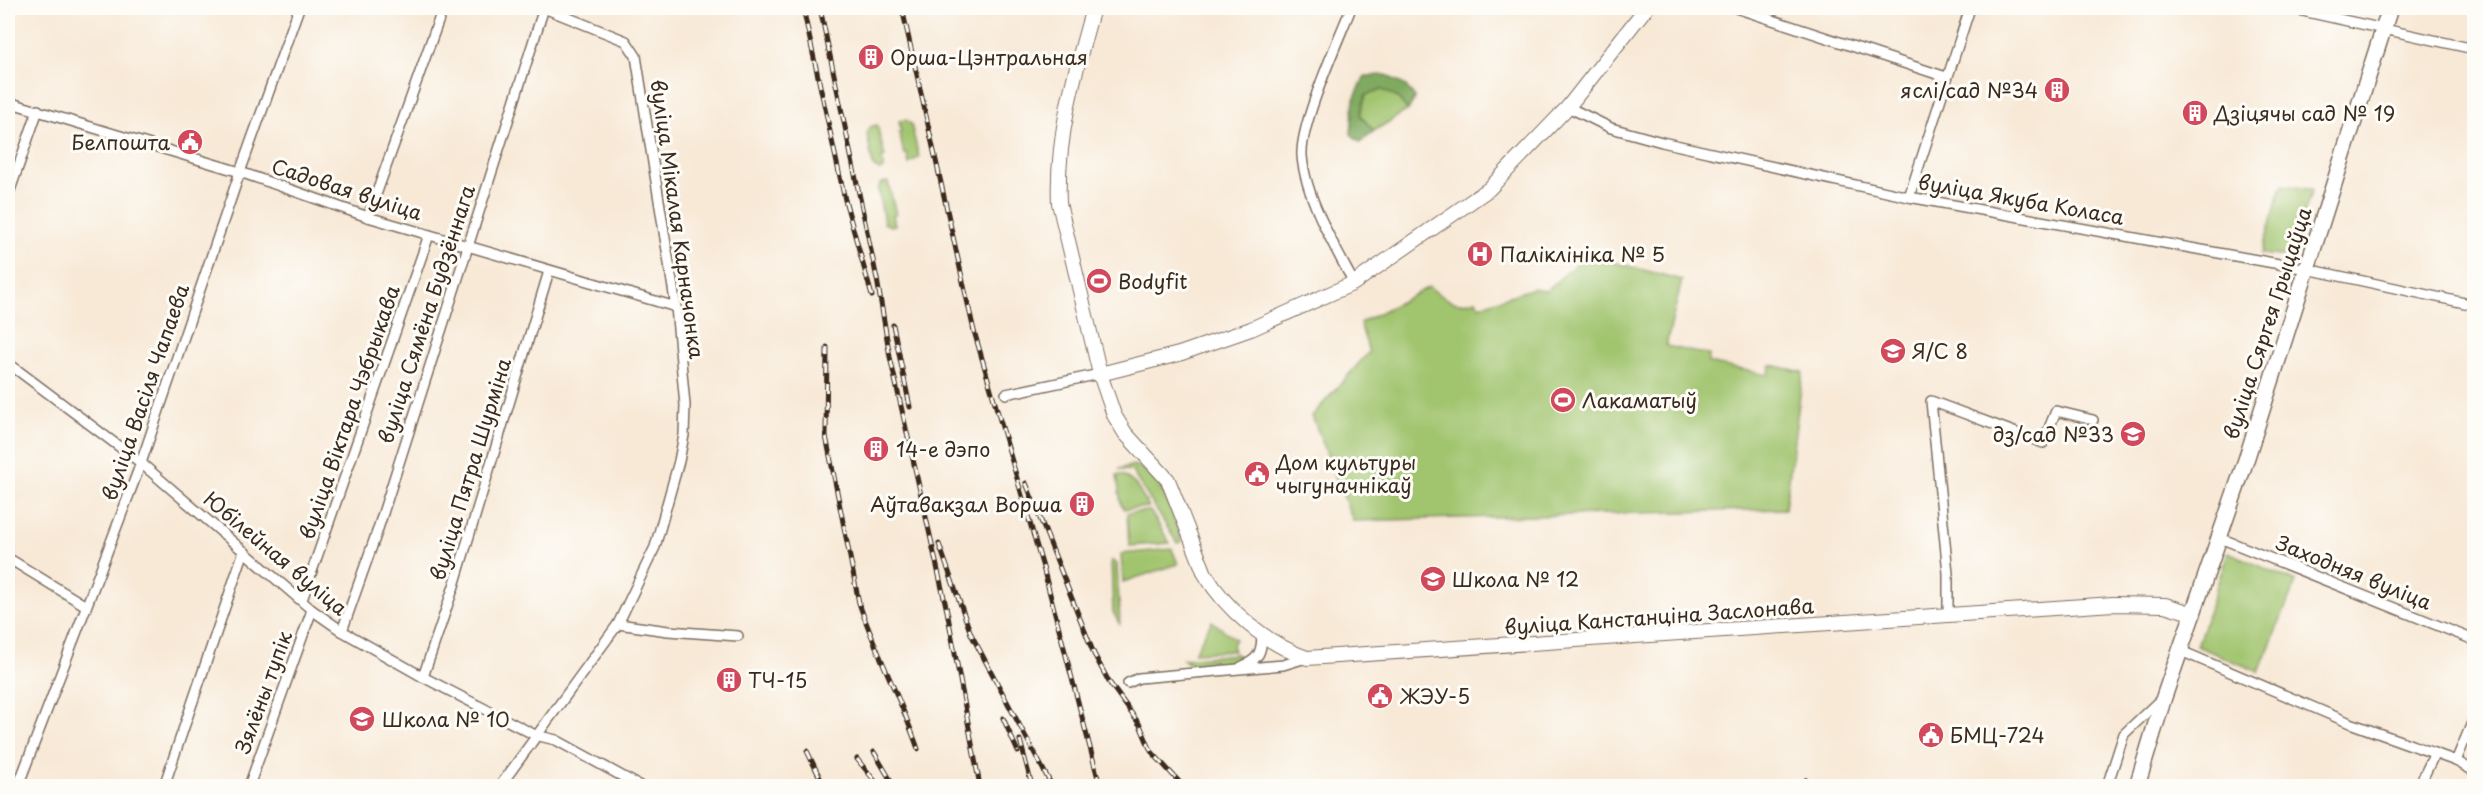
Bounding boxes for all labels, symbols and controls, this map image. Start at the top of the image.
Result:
building icon: Орша-Цэнтральная [856,42,886,72]
place label: Орша-Цэнтральная [890,42,1088,72]
place label: яслі/сад №34 [1901,75,2038,105]
building icon: яслі/сад №34 [2042,75,2072,105]
street label: вуліца Мікалая Карначонка [644,77,713,361]
building icon: Дзіцячы сад № 19 [2180,98,2210,128]
place label: Дзіцячы сад № 19 [2213,98,2395,128]
place label: Белпошта [72,127,170,157]
public building icon: Белпошта [175,127,205,157]
street label: Садовая вуліца [268,151,427,228]
street label: вуліца Якуба Коласа [1916,166,2127,232]
street label: вуліца Сямёна Будзённага [370,180,482,447]
street label: вуліца Сяргея Грыцаўца [2215,202,2319,443]
hospital icon: Паліклініка № 5 [1465,239,1495,269]
place label: Паліклініка № 5 [1500,239,1665,269]
sports icon: Bodyfit [1084,266,1114,296]
place label: Bodyfit [1118,266,1187,296]
street label: вуліца Васіля Чапаева [94,279,196,504]
street label: вуліца Віктара Чэбрыкава [291,281,407,543]
school or university icon: Я/С 8 [1878,336,1908,366]
place label: Я/С 8 [1912,336,1968,366]
street label: вуліца Пятра Шурміна [422,354,518,584]
sports icon: Лакаматыў [1548,385,1578,415]
place label: Лакаматыў [1582,385,1697,415]
place label: дз/сад №33 [1993,419,2114,449]
school or university icon: дз/сад №33 [2118,419,2148,449]
building icon: 14-е дэпо [861,434,891,464]
place label: 14-е дэпо [896,434,990,464]
place label: Дом культуры чыгуначнікаў [1275,447,1416,500]
public building icon: Дом культуры чыгуначнікаў [1242,459,1272,489]
street label: Юбілейная вуліца [198,484,355,623]
place label: Аўтавакзал Ворша [870,489,1063,519]
building icon: Аўтавакзал Ворша [1067,489,1097,519]
street label: Заходняя вуліца [2272,527,2437,617]
school or university icon: Школа № 12 [1418,564,1448,594]
place label: Школа № 12 [1452,564,1579,594]
street label: вуліца Канстанціна Заслонава [1503,590,1815,642]
street label: Зялёны тупік [227,626,299,758]
building icon: ТЧ-15 [714,665,744,695]
place label: ТЧ-15 [748,665,807,695]
public building icon: ЖЭУ-5 [1365,681,1395,711]
place label: ЖЭУ-5 [1399,681,1470,711]
school or university icon: Школа № 10 [347,704,377,734]
place label: Школа № 10 [382,704,510,734]
public building icon: БМЦ-724 [1916,720,1946,750]
place label: БМЦ-724 [1950,720,2045,750]

